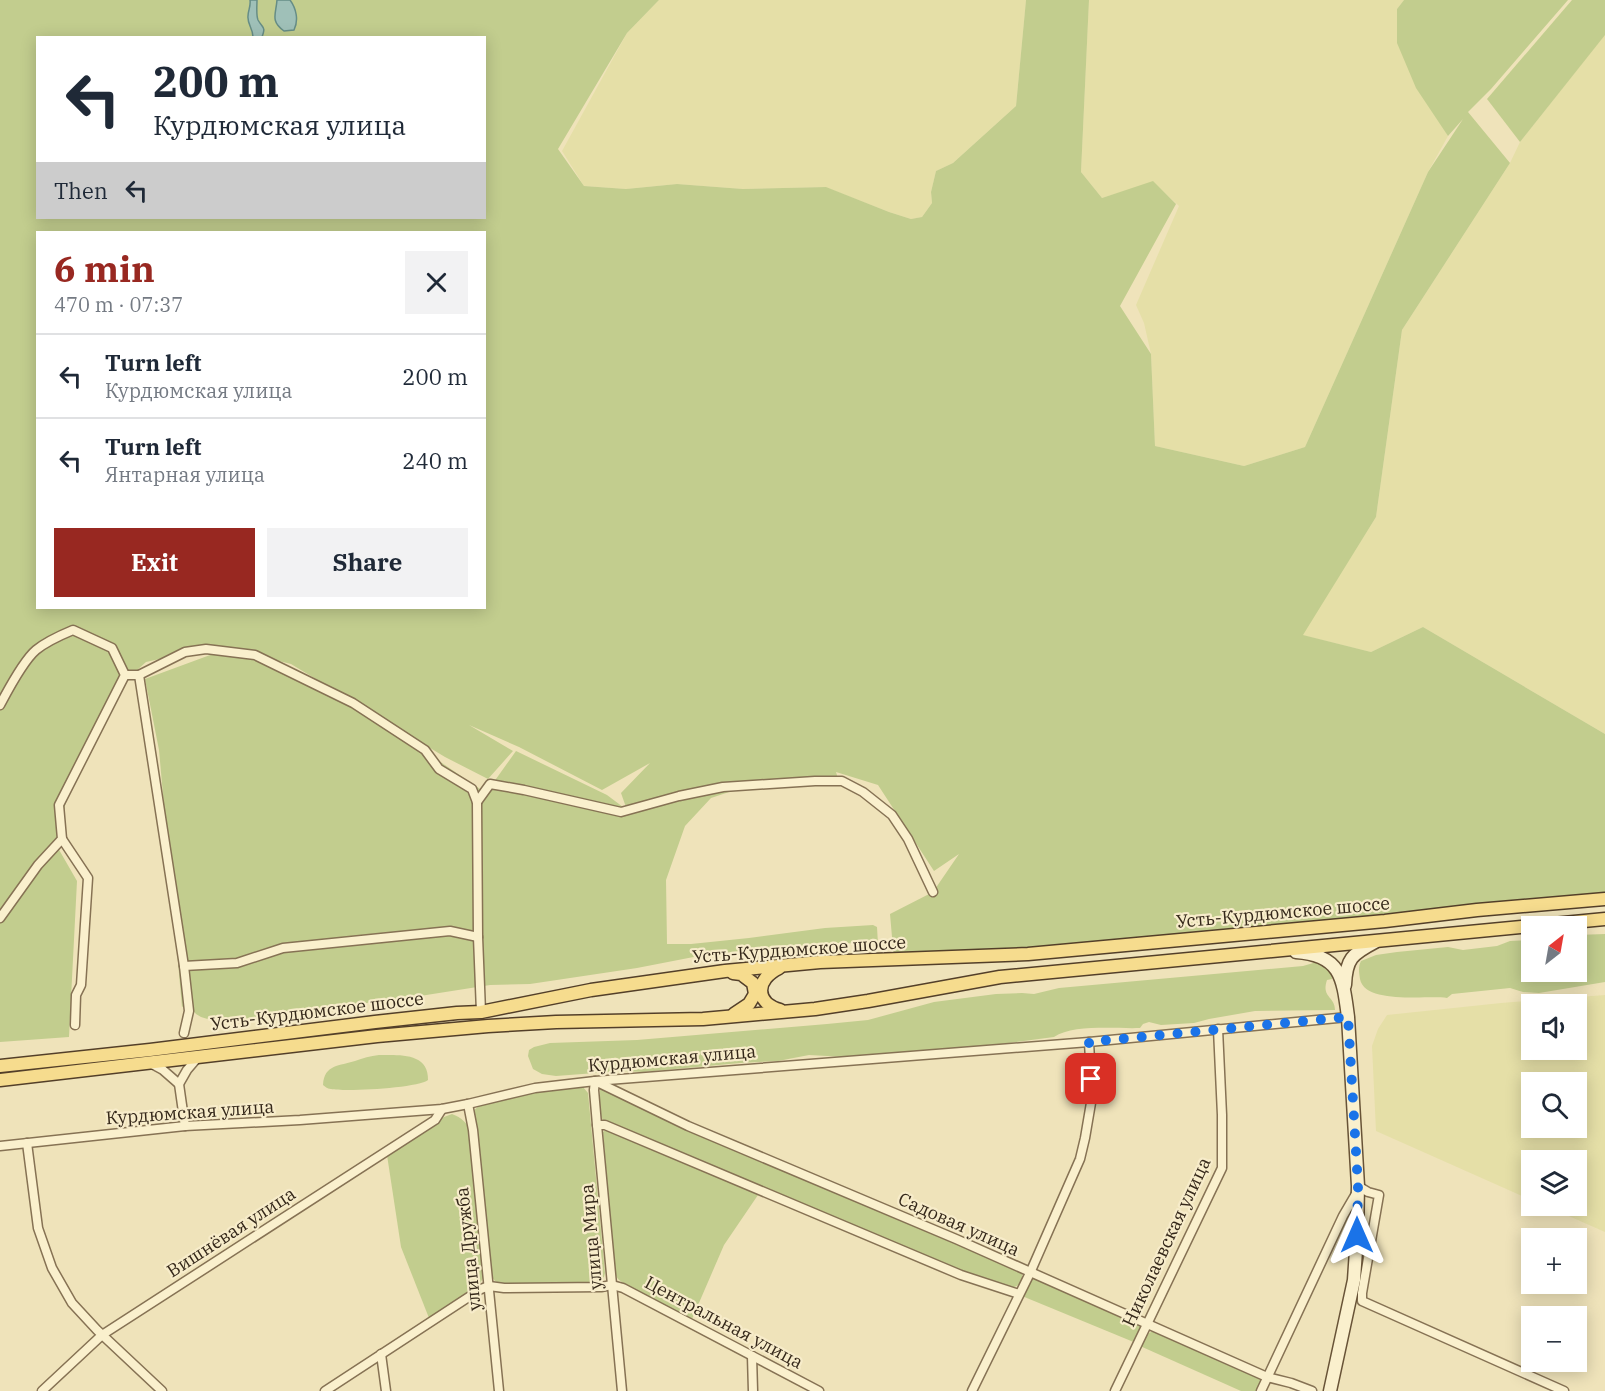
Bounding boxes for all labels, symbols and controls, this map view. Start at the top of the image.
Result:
text: 200 m [153,54,279,109]
icon: left [54,60,132,138]
text: Курдюмская улица [153,107,406,142]
icon: left [120,174,153,207]
text: Then [54,176,108,205]
text: 6 min [54,245,155,292]
button: close [405,251,468,314]
text: 470 m · 07:37 [54,291,183,318]
text: Turn left [105,348,201,377]
icon: left [54,360,87,393]
text: 200 m [402,362,468,391]
text: Курдюмская улица [105,377,293,404]
text: Turn left [105,432,201,461]
icon: left [54,444,87,477]
text: 240 m [402,446,468,475]
text: Янтарная улица [105,461,265,488]
button: Exit [54,528,255,597]
button: Share [267,528,468,597]
street label: Усть-Курдюмское шоссе [1175,891,1391,933]
north arrow [1521,916,1587,982]
map controls [1521,916,1587,1372]
street label: Усть-Курдюмское шоссе [691,930,907,968]
street label: Усть-Курдюмское шоссе [209,987,425,1035]
button: sound [1521,994,1587,1060]
street label: Курдюмская улица [587,1039,757,1077]
pin [1065,1053,1116,1104]
icon: arrive [1074,1062,1107,1095]
button: search [1521,1072,1587,1138]
street label: Курдюмская улица [105,1095,275,1129]
button: layers [1521,1150,1587,1216]
street label: Николаевская улица [1117,1153,1215,1330]
street label: Вишнёвая улица [162,1182,300,1282]
street label: улица Мира [575,1183,607,1291]
street label: улица Дружба [450,1186,486,1312]
street label: Садовая улица [895,1187,1023,1261]
position arrow [1325,1203,1389,1267]
button: + [1521,1228,1587,1294]
street label: Центральная улица [641,1270,807,1374]
button: − [1521,1306,1587,1372]

